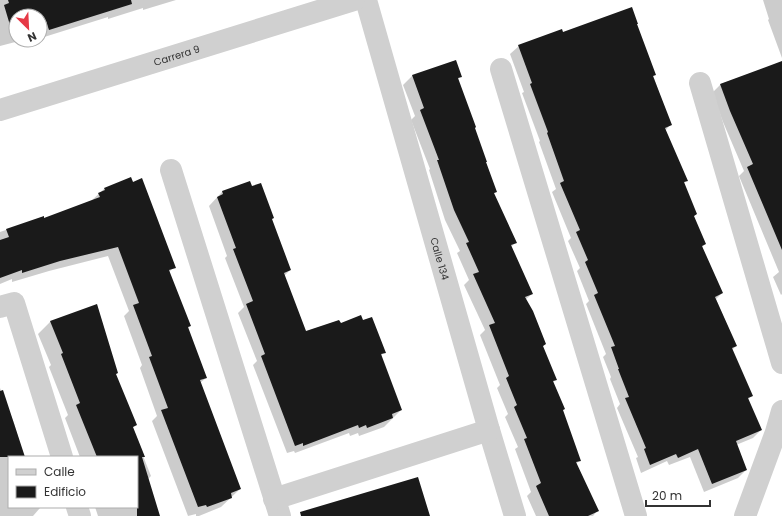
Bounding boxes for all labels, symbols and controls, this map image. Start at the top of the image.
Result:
north arrow [8,8,48,48]
text: N [25,28,39,46]
street label: Carrera 9 [152,41,202,69]
street label: Calle 134 [427,236,453,282]
legend [8,456,138,508]
text: Calle [44,463,75,480]
scale bar [646,482,710,508]
text: Edificio [44,483,86,500]
text: 20 m [652,487,682,504]

